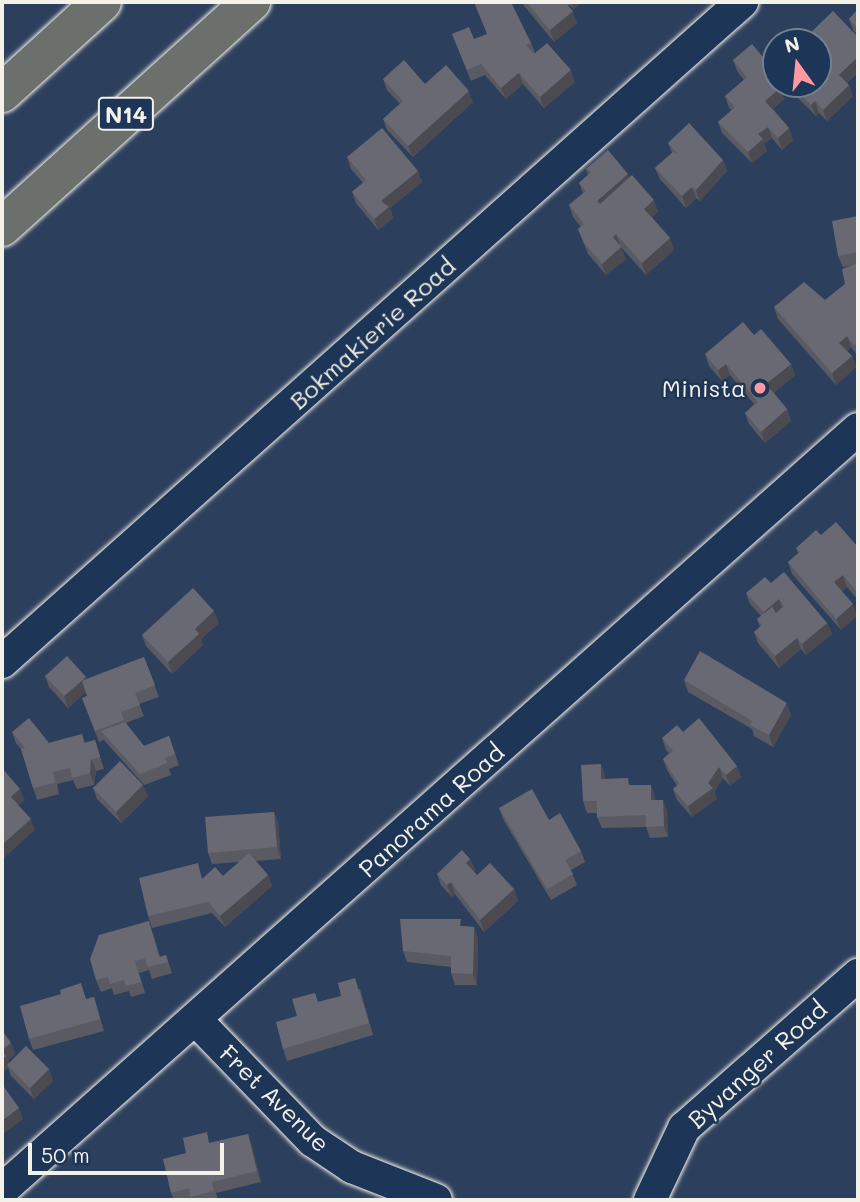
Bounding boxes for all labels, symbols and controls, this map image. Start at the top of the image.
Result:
north arrow [762,28,832,98]
text: N [782,30,802,58]
road number: N14 [96,94,156,134]
street label: Bokmakierie Road [283,251,461,415]
place label: Minista [662,374,746,402]
marker: Minista [752,380,768,396]
street label: Panorama Road [352,737,510,883]
street label: Byvanger Road [682,994,832,1134]
street label: Fret Avenue [214,1038,336,1158]
scale bar [32,1128,228,1172]
text: 50 m [41,1141,90,1168]

